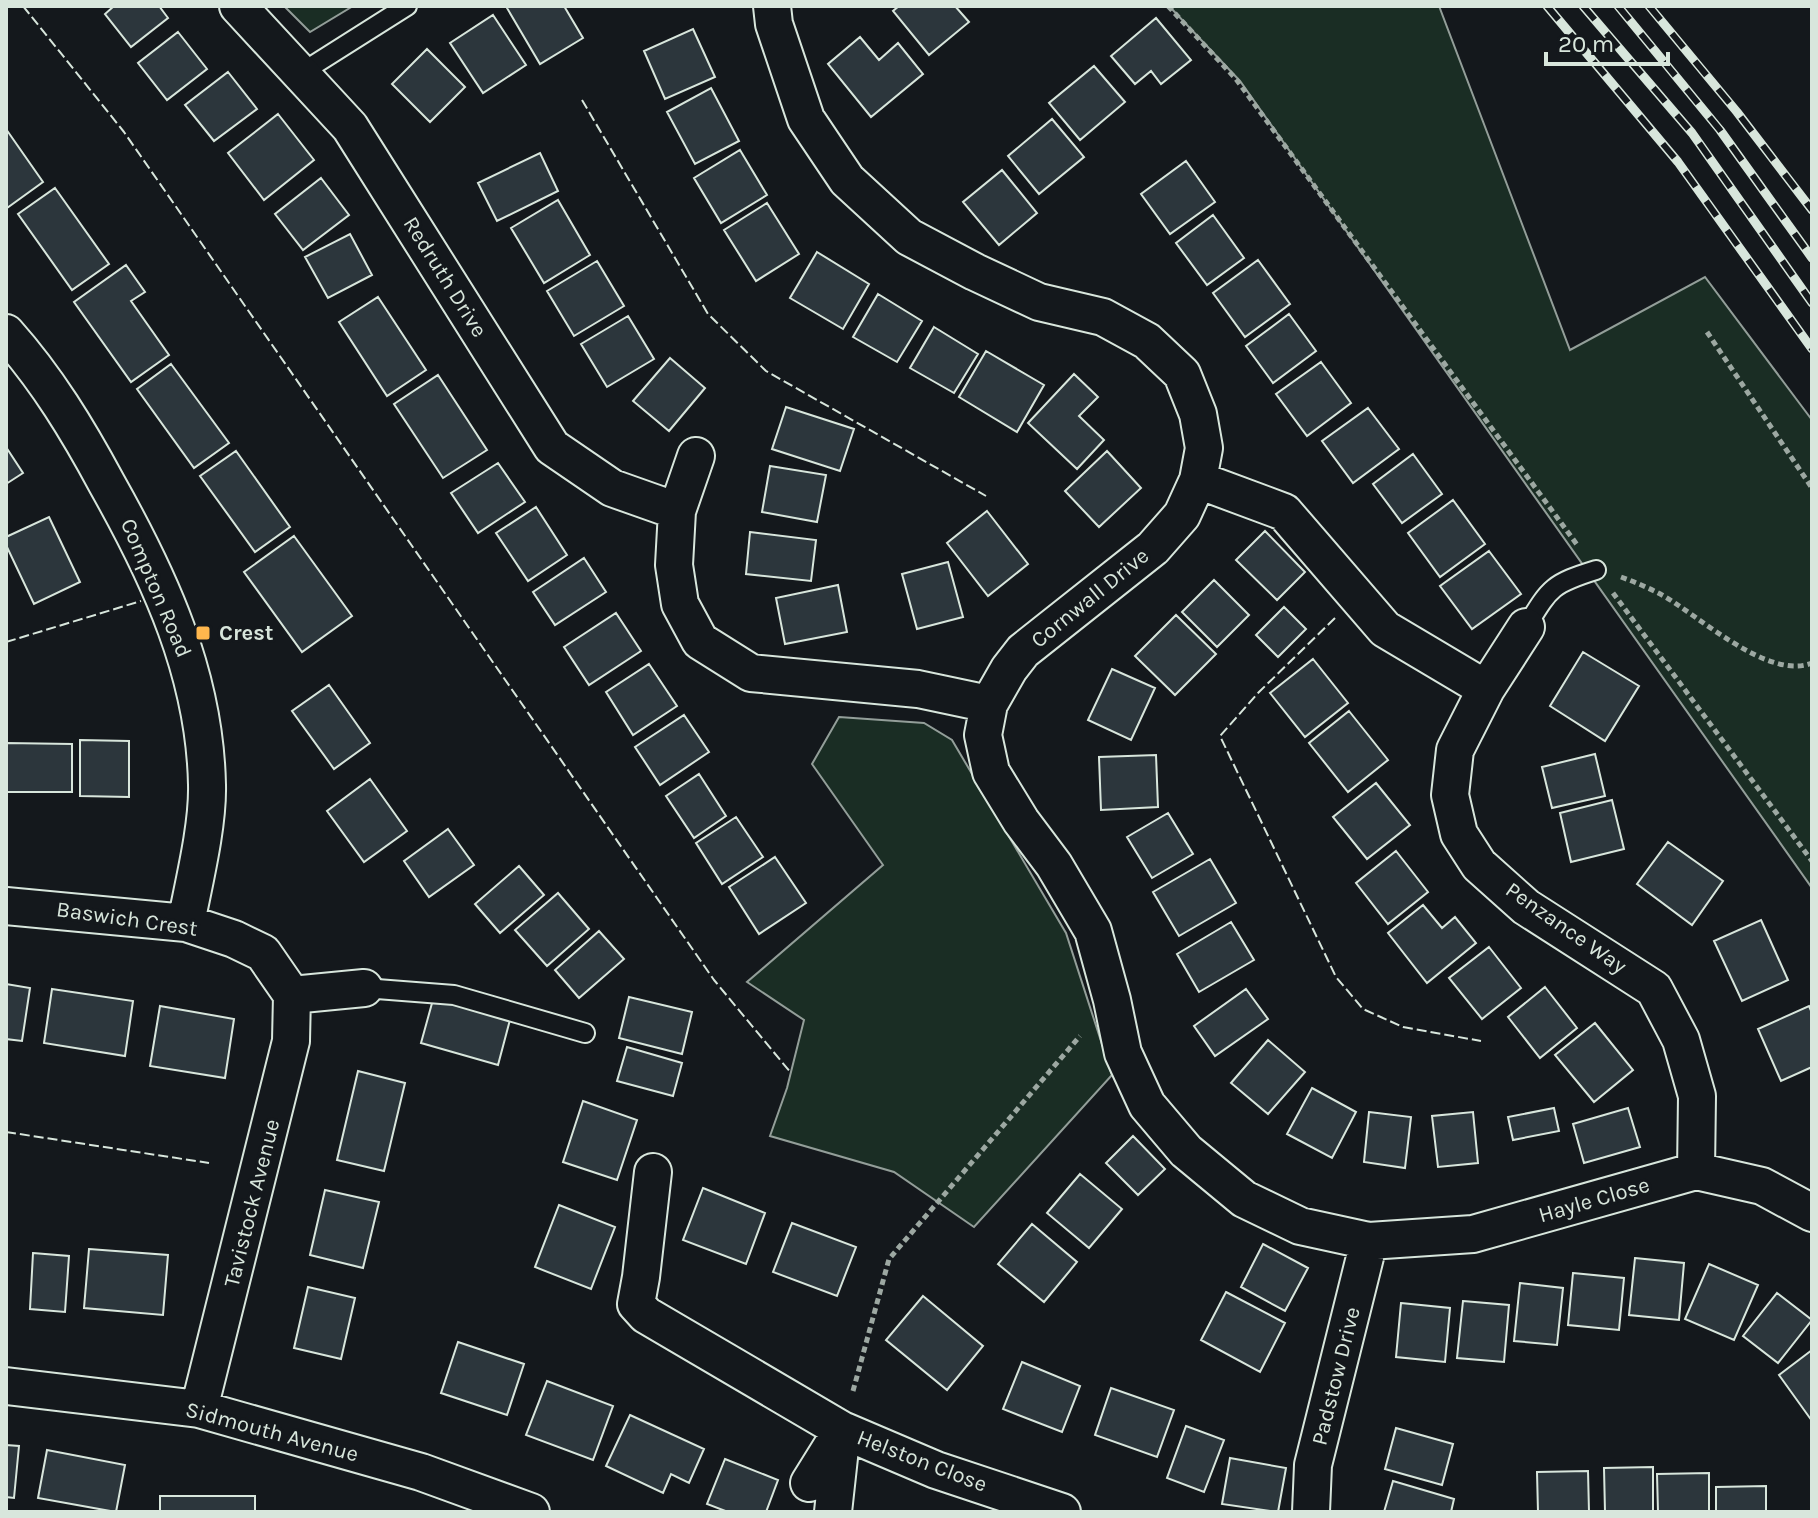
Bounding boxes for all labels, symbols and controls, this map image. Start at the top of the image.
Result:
scale bar [1546,16,1668,66]
text: 20 m [1558,30,1614,58]
street label: Redruth Drive [398,212,492,342]
street label: Compton Road [115,515,197,661]
street label: Cornwall Drive [1026,543,1154,653]
place label: Crest [219,620,274,646]
marker: Crest [194,624,212,642]
street label: Penzance Way [1500,877,1632,979]
street label: Baswich Crest [55,896,199,942]
street label: Tavistock Avenue [219,1116,285,1290]
street label: Hayle Close [1535,1172,1653,1228]
street label: Padstow Drive [1306,1304,1366,1448]
street label: Sidmouth Avenue [183,1396,361,1468]
street label: Helston Close [853,1424,991,1498]

